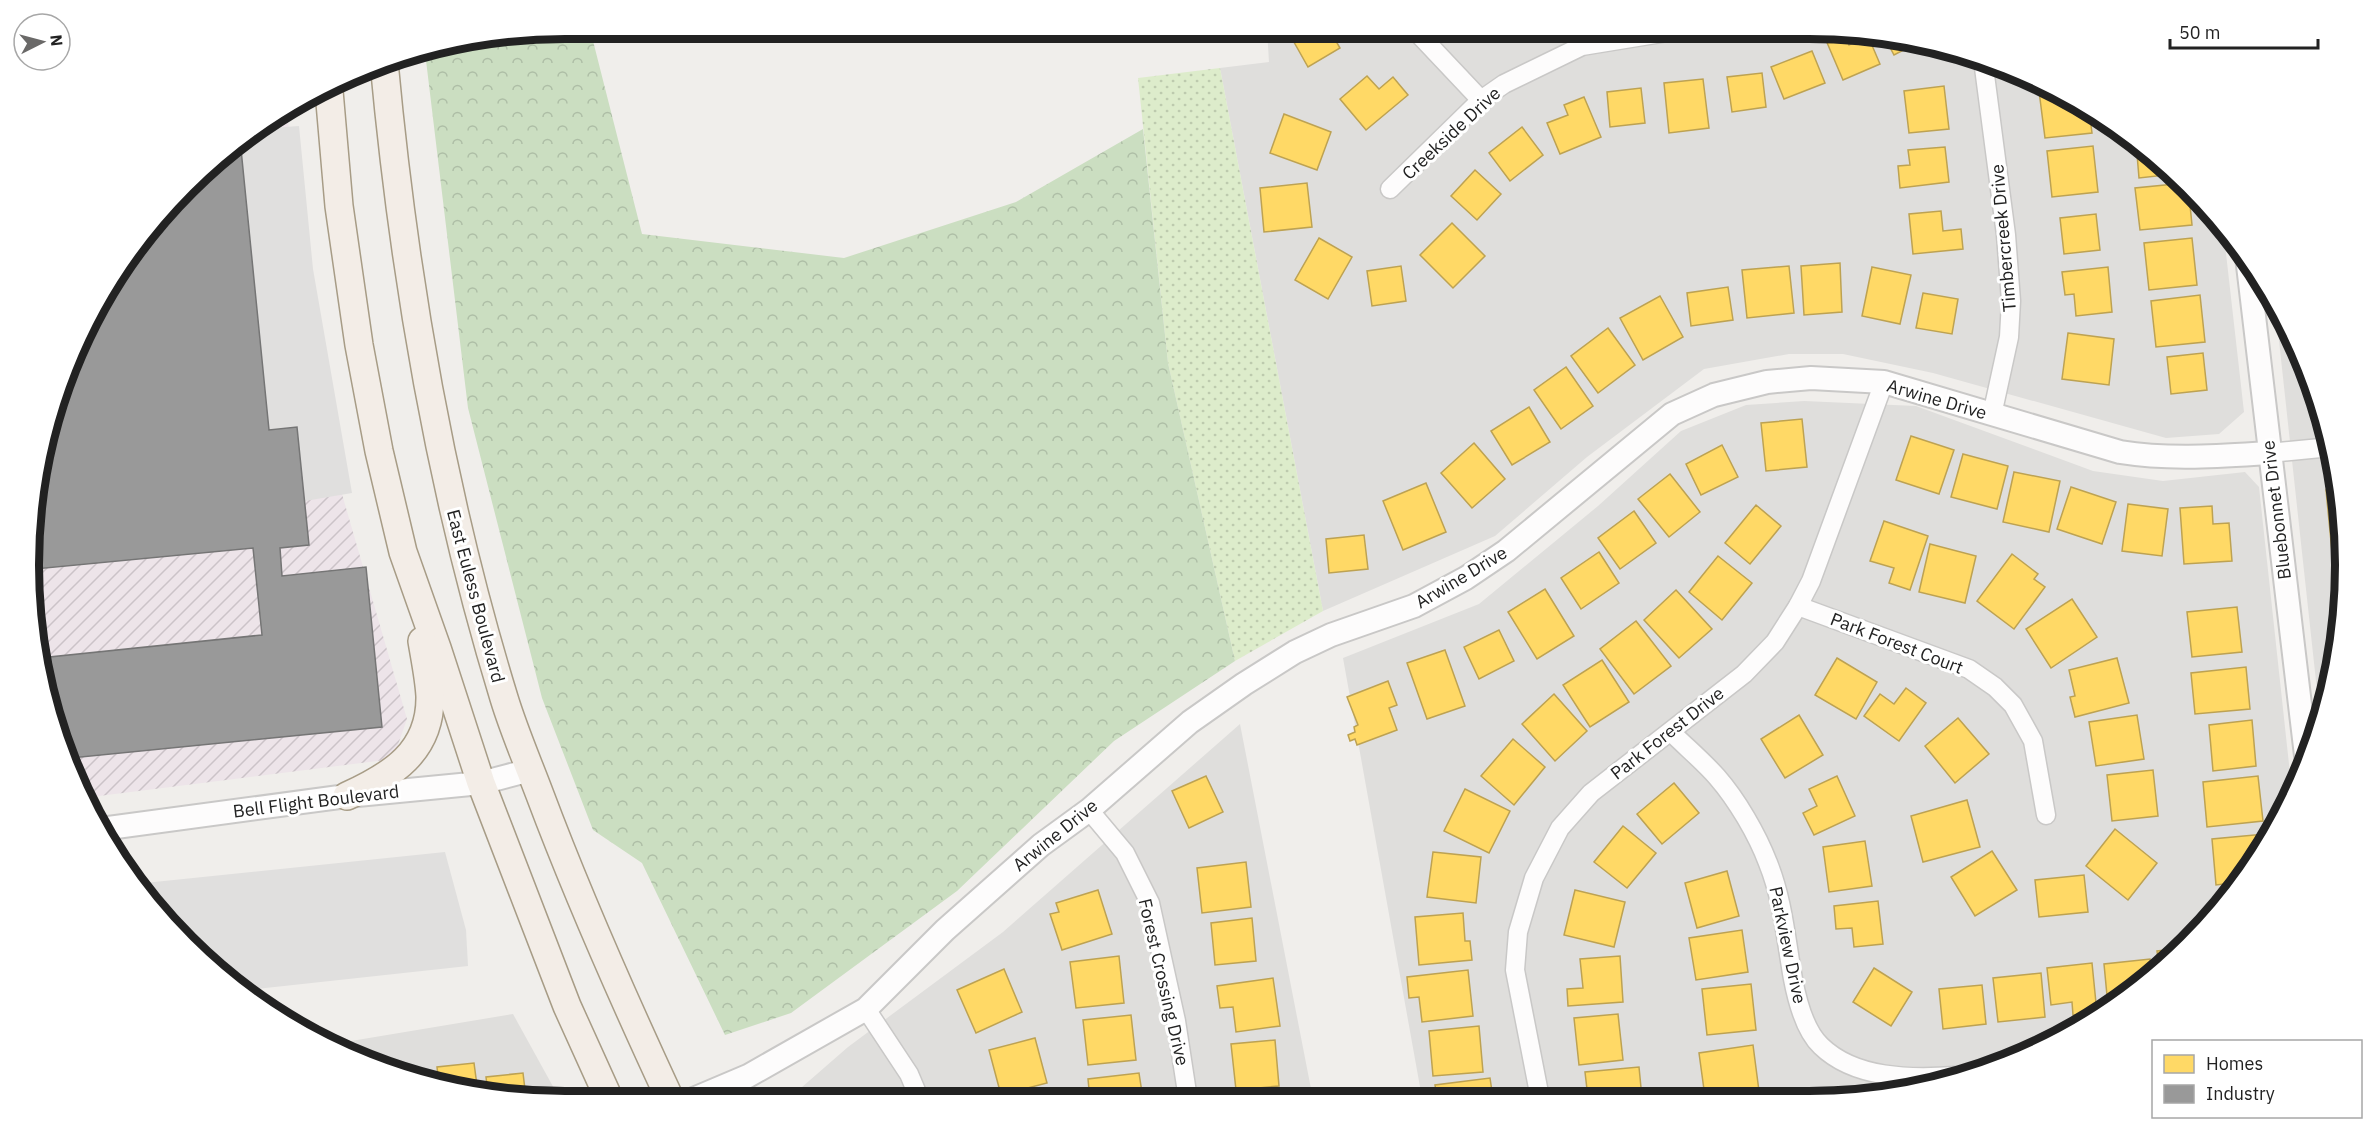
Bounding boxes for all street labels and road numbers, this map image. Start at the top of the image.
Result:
street label: Creekside Drive [1397,81,1505,185]
street label: Timbercreek Drive [1985,163,2021,313]
street label: Arwine Drive [1884,374,1990,424]
street label: Bluebonnet Drive [2256,439,2296,581]
street label: East Euless Boulevard [442,507,510,685]
street label: Arwine Drive [1411,541,1511,613]
street label: Park Forest Court [1827,607,1967,679]
street label: Park Forest Drive [1606,681,1728,784]
street label: Bell Flight Boulevard [232,779,400,823]
street label: Arwine Drive [1008,794,1102,876]
street label: Parkview Drive [1764,884,1812,1006]
street label: Forest Crossing Drive [1134,896,1194,1068]

